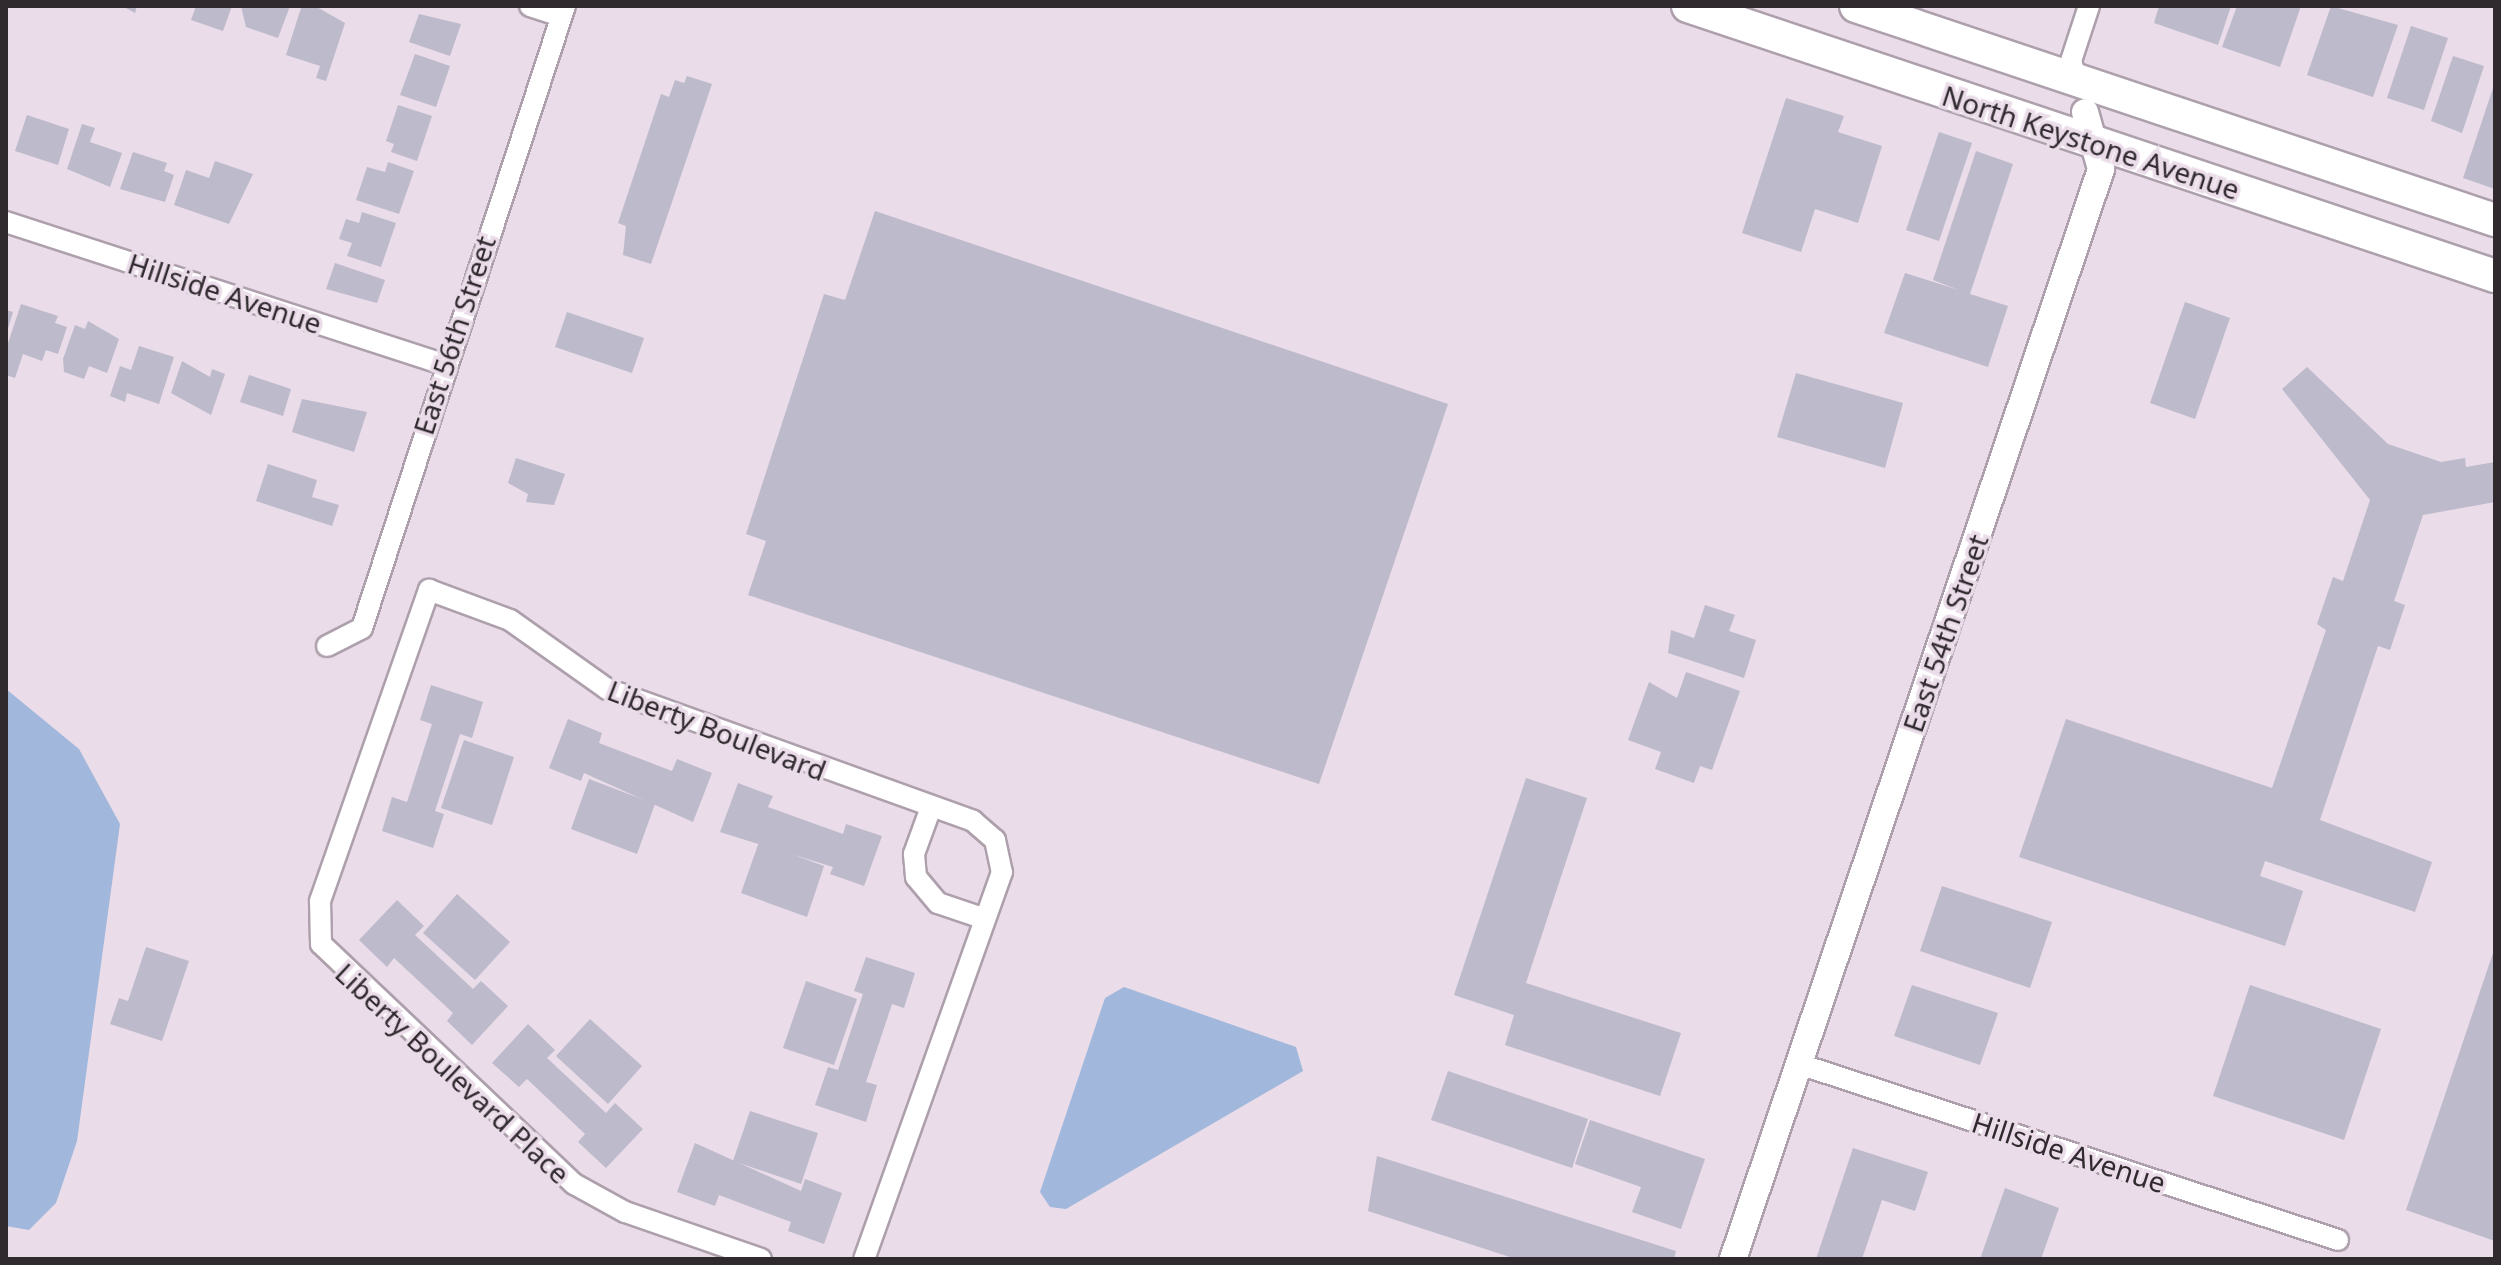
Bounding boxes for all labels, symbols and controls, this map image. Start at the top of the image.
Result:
street label: North Keystone Avenue [1938,78,2244,206]
street label: East 56th Street [406,231,502,439]
street label: Hillside Avenue [124,246,326,340]
street label: East 54th Street [1895,530,1995,736]
street label: Liberty Boulevard [603,673,831,787]
street label: Liberty Boulevard Place [329,956,577,1190]
street label: Hillside Avenue [1968,1105,2170,1199]

